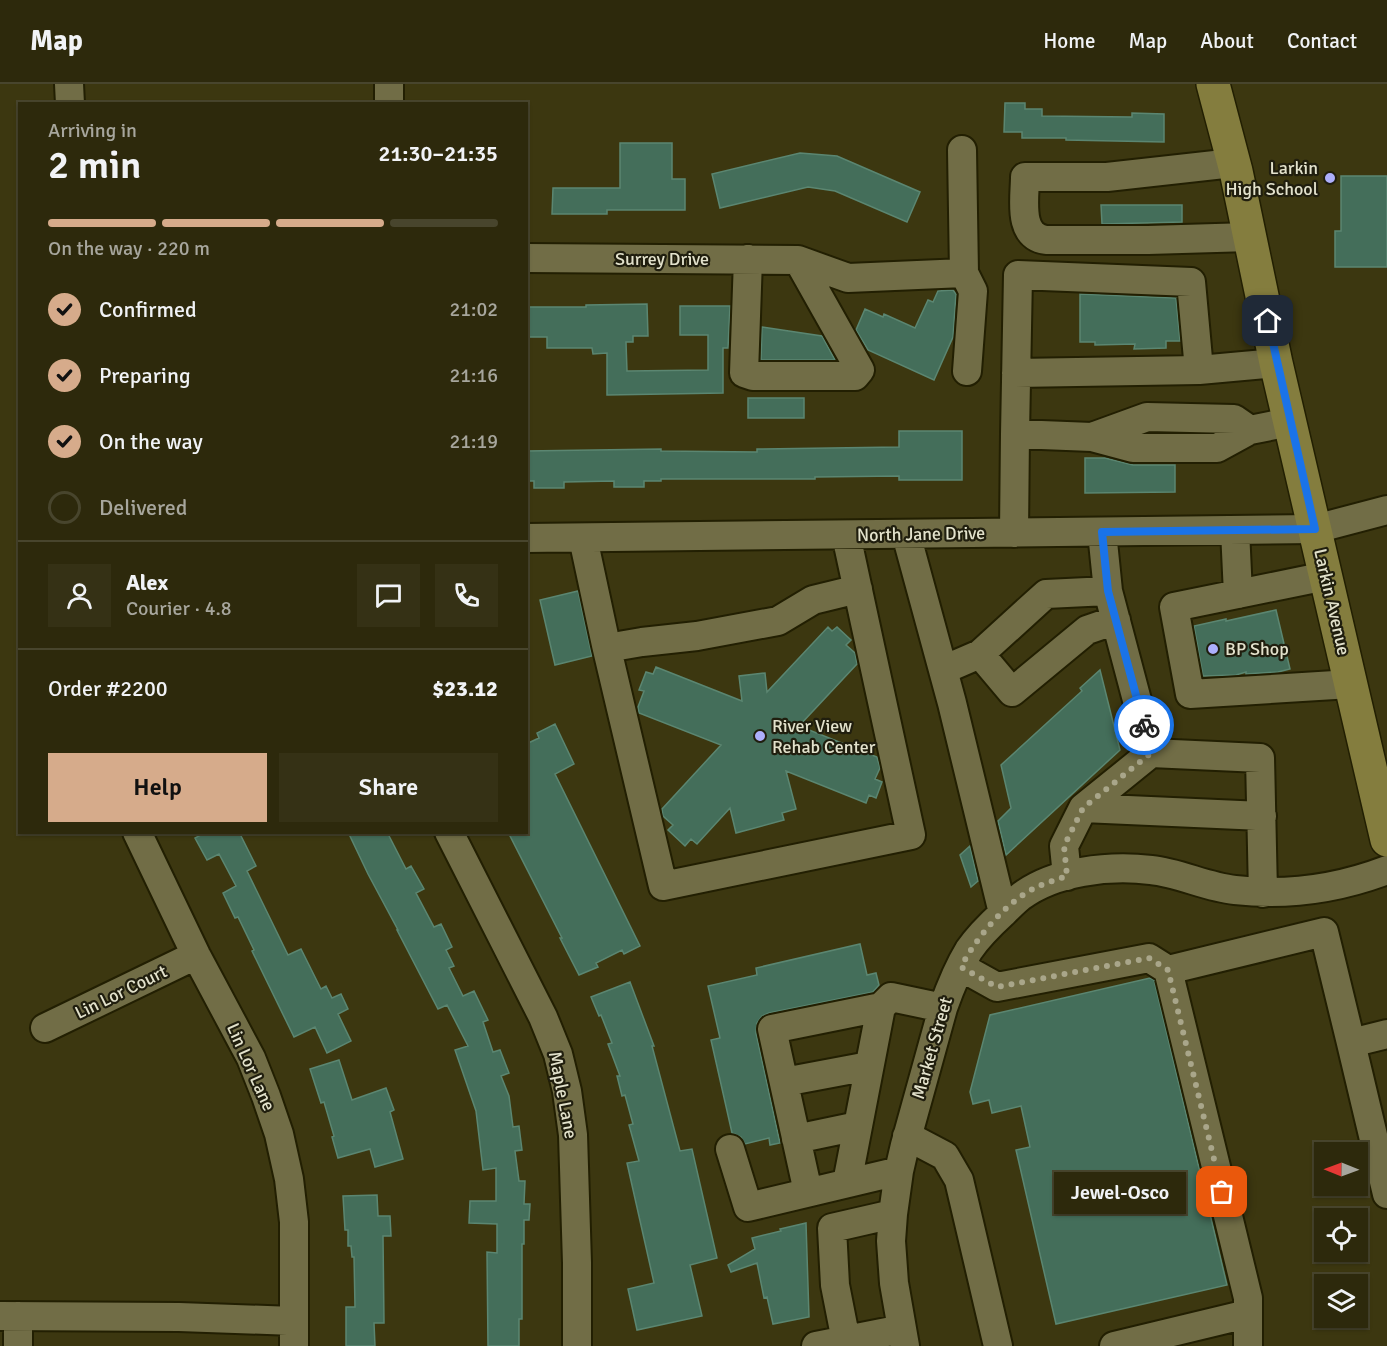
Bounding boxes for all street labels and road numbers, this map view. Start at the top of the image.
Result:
street label: Surrey Drive [615,248,709,270]
street label: North Jane Drive [857,522,985,546]
street label: Larkin Avenue [1309,546,1355,658]
street label: Lin Lor Court [71,960,171,1024]
street label: Market Street [907,994,957,1102]
street label: Lin Lor Lane [222,1020,280,1114]
street label: Maple Lane [544,1049,582,1141]

